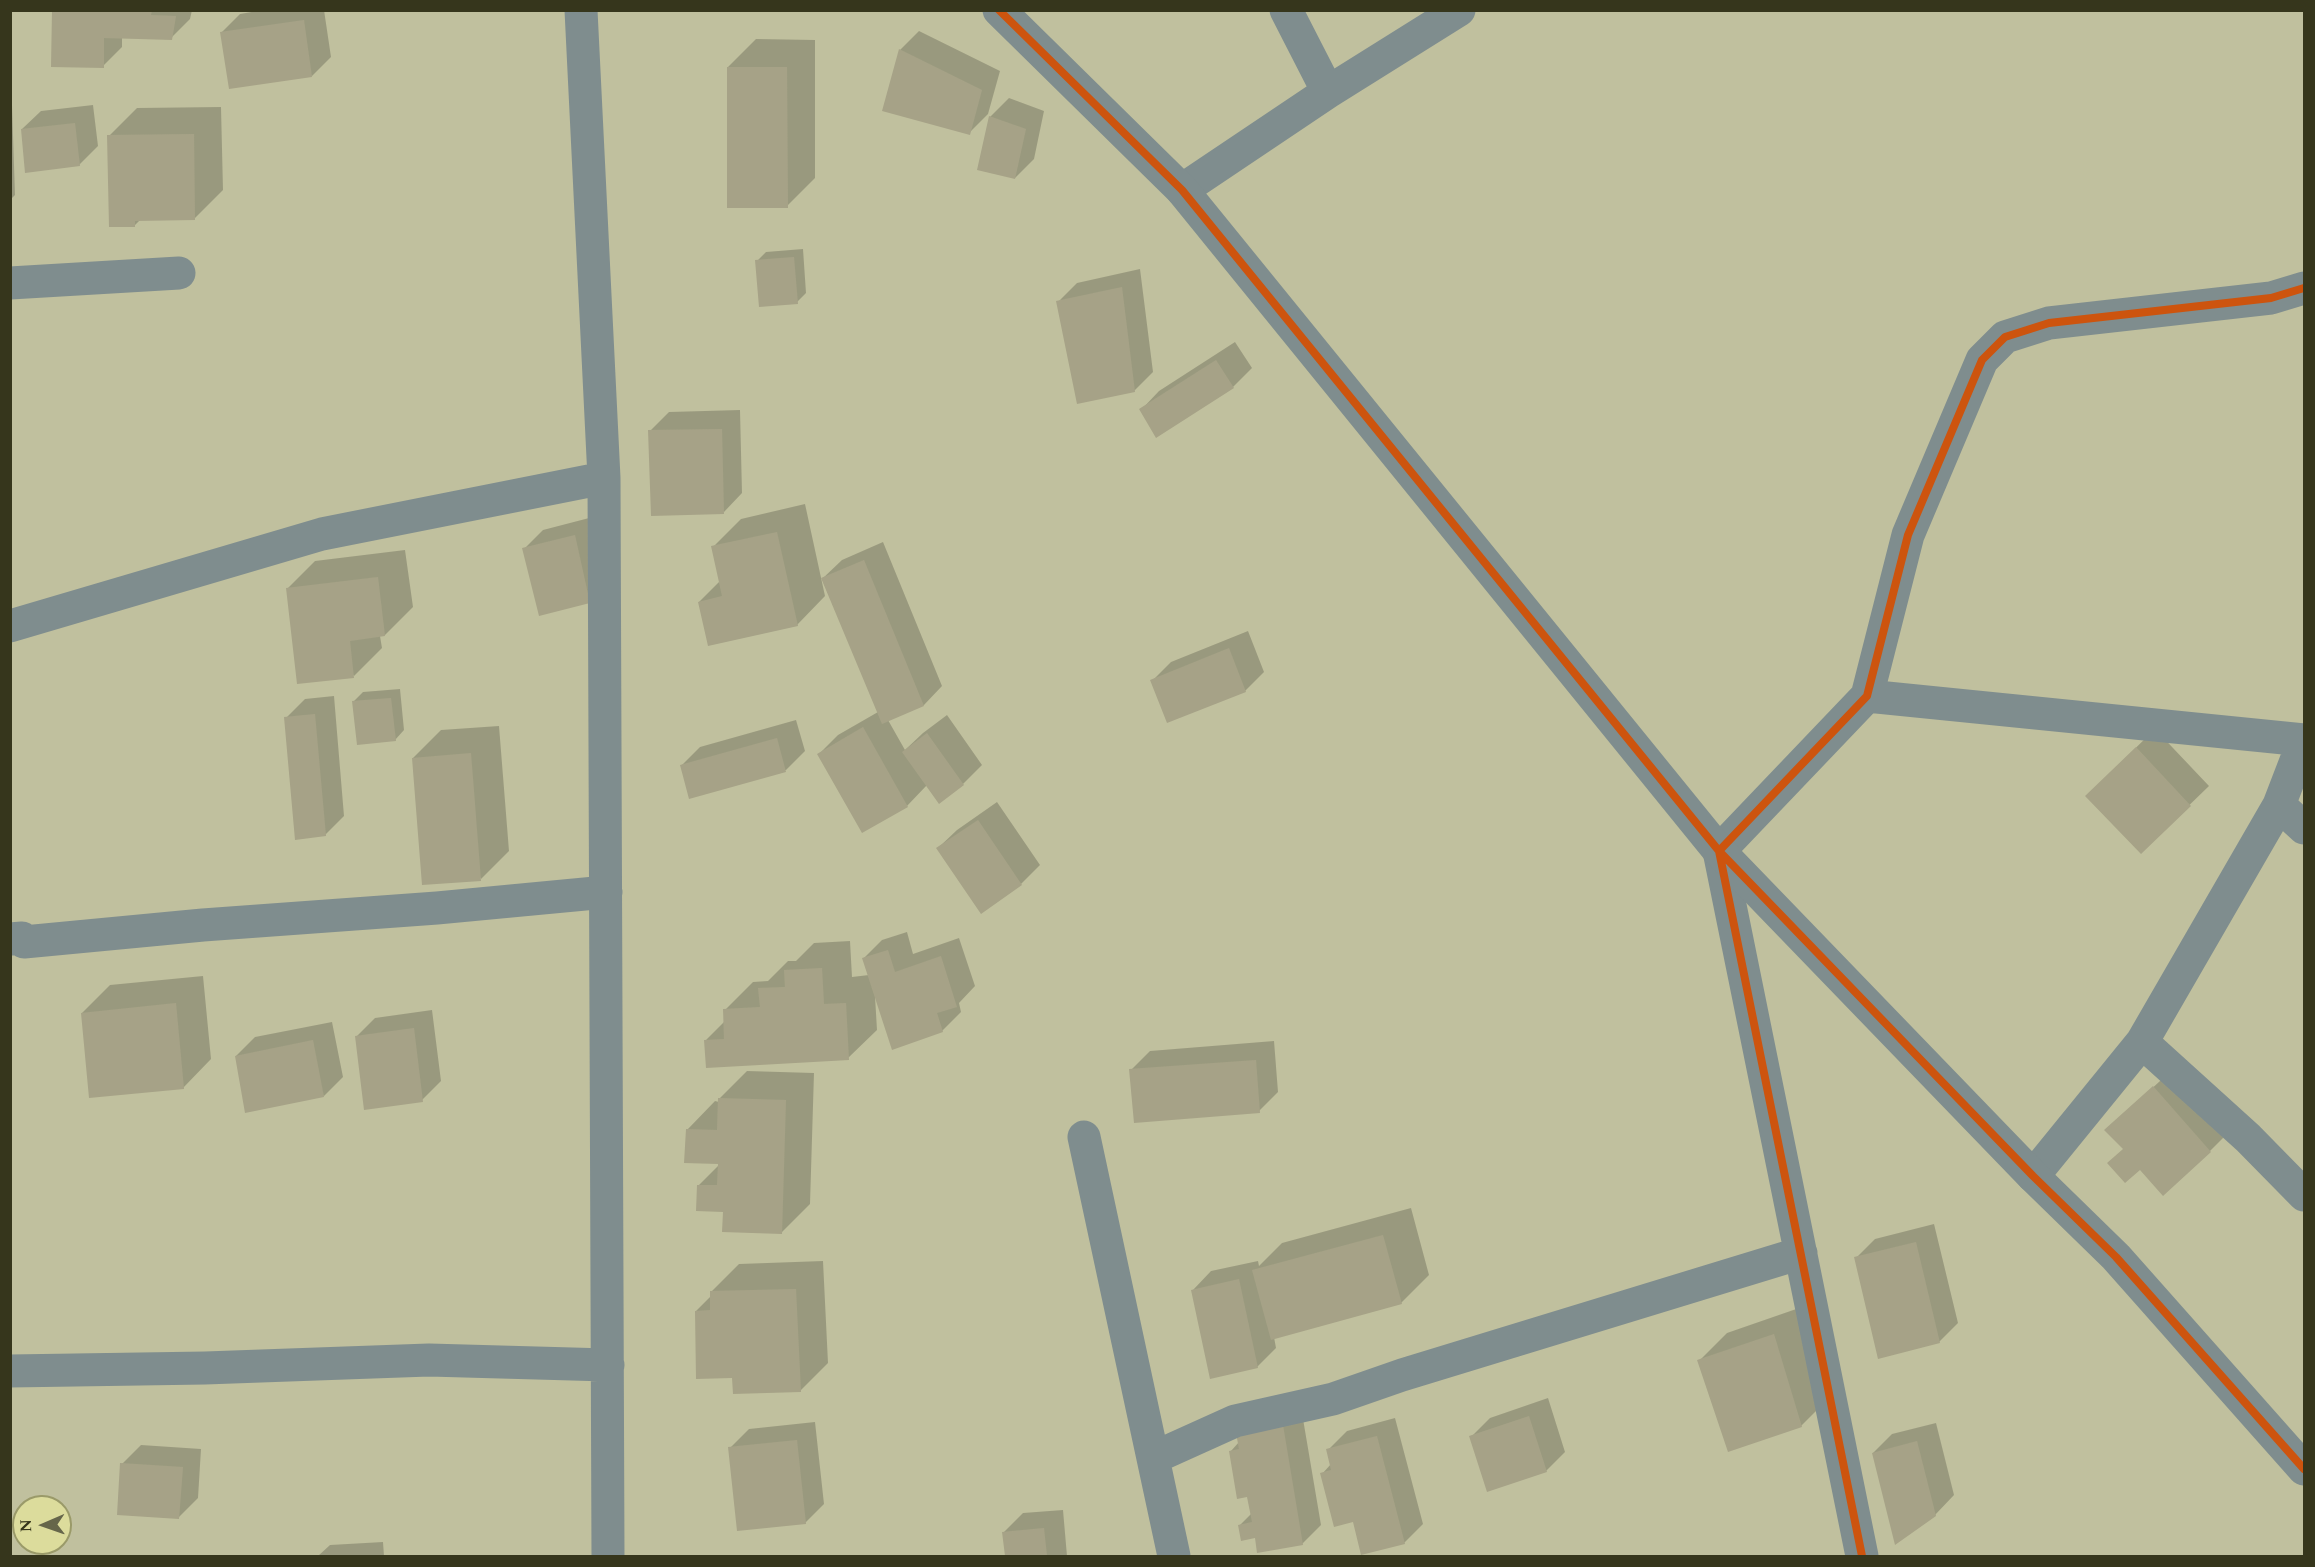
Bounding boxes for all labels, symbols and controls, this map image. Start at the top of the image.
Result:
north arrow [12,1495,72,1555]
text: N [14,1519,38,1533]

